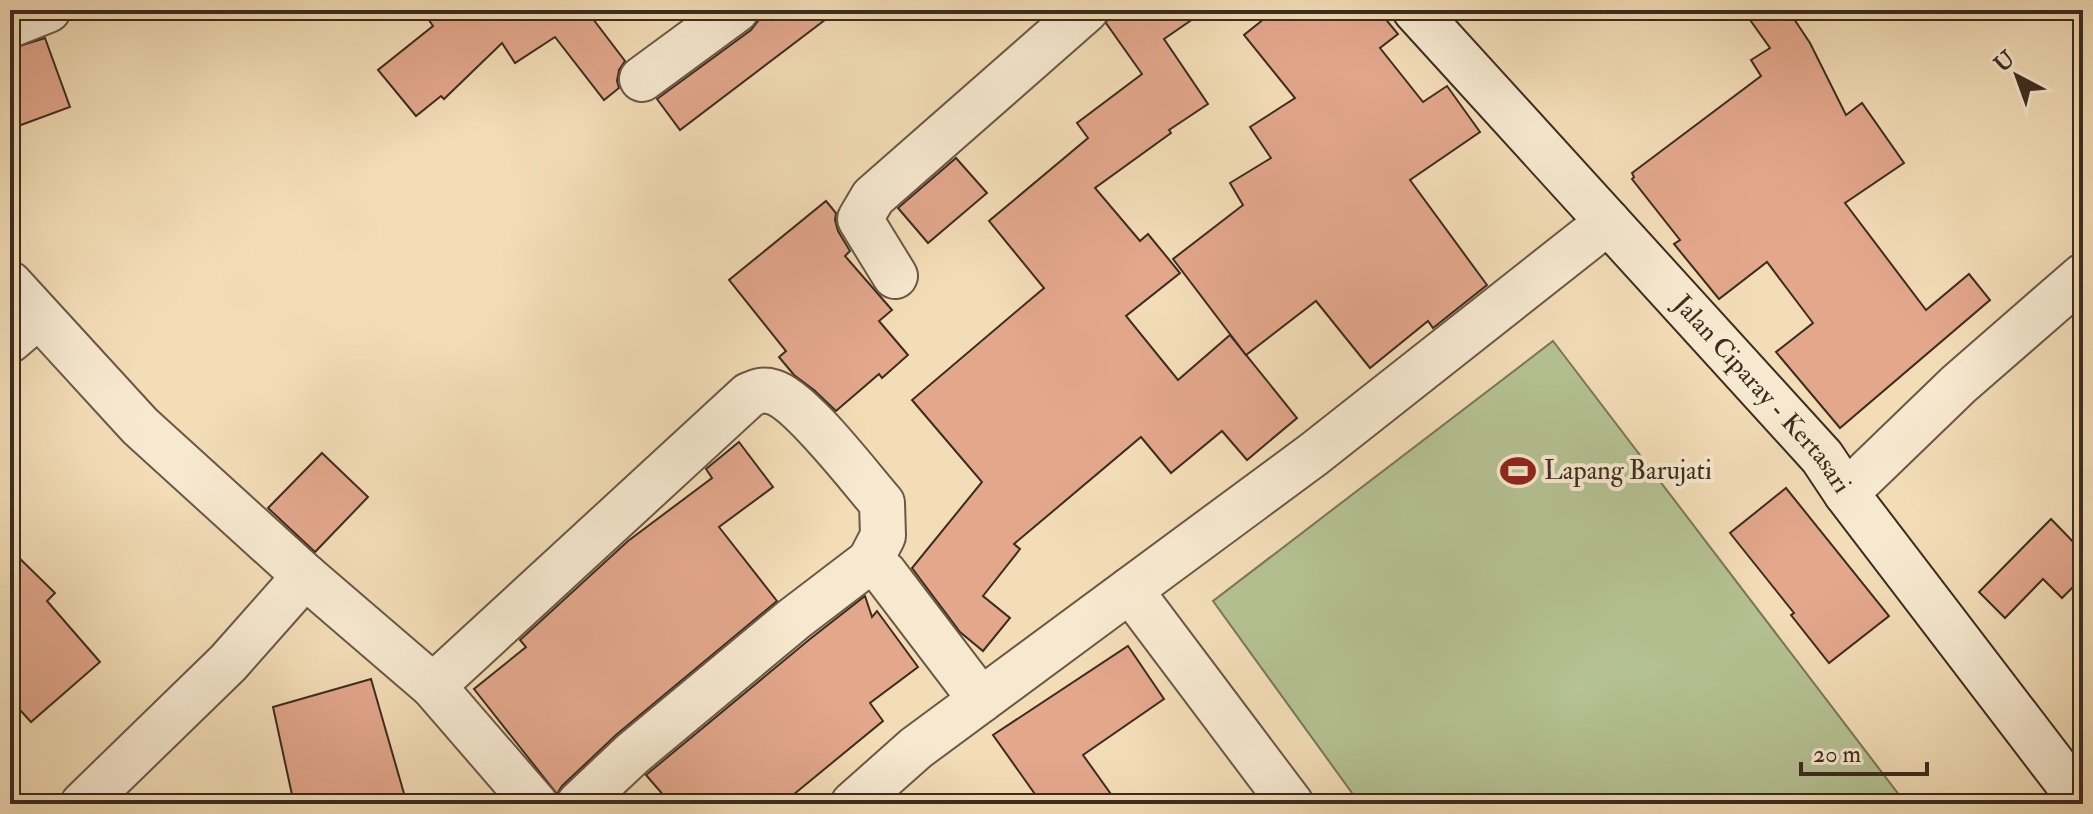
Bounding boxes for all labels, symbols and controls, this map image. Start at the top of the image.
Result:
north arrow [1977,36,2057,116]
text: U [1988,45,2021,78]
street label: Jalan Ciparay - Kertasari [1666,288,1858,500]
sports icon: Lapang Barujati [1499,452,1537,490]
place label: Lapang Barujati [1544,455,1712,488]
scale bar [1801,726,1927,776]
text: 20 m [1813,739,1862,770]

